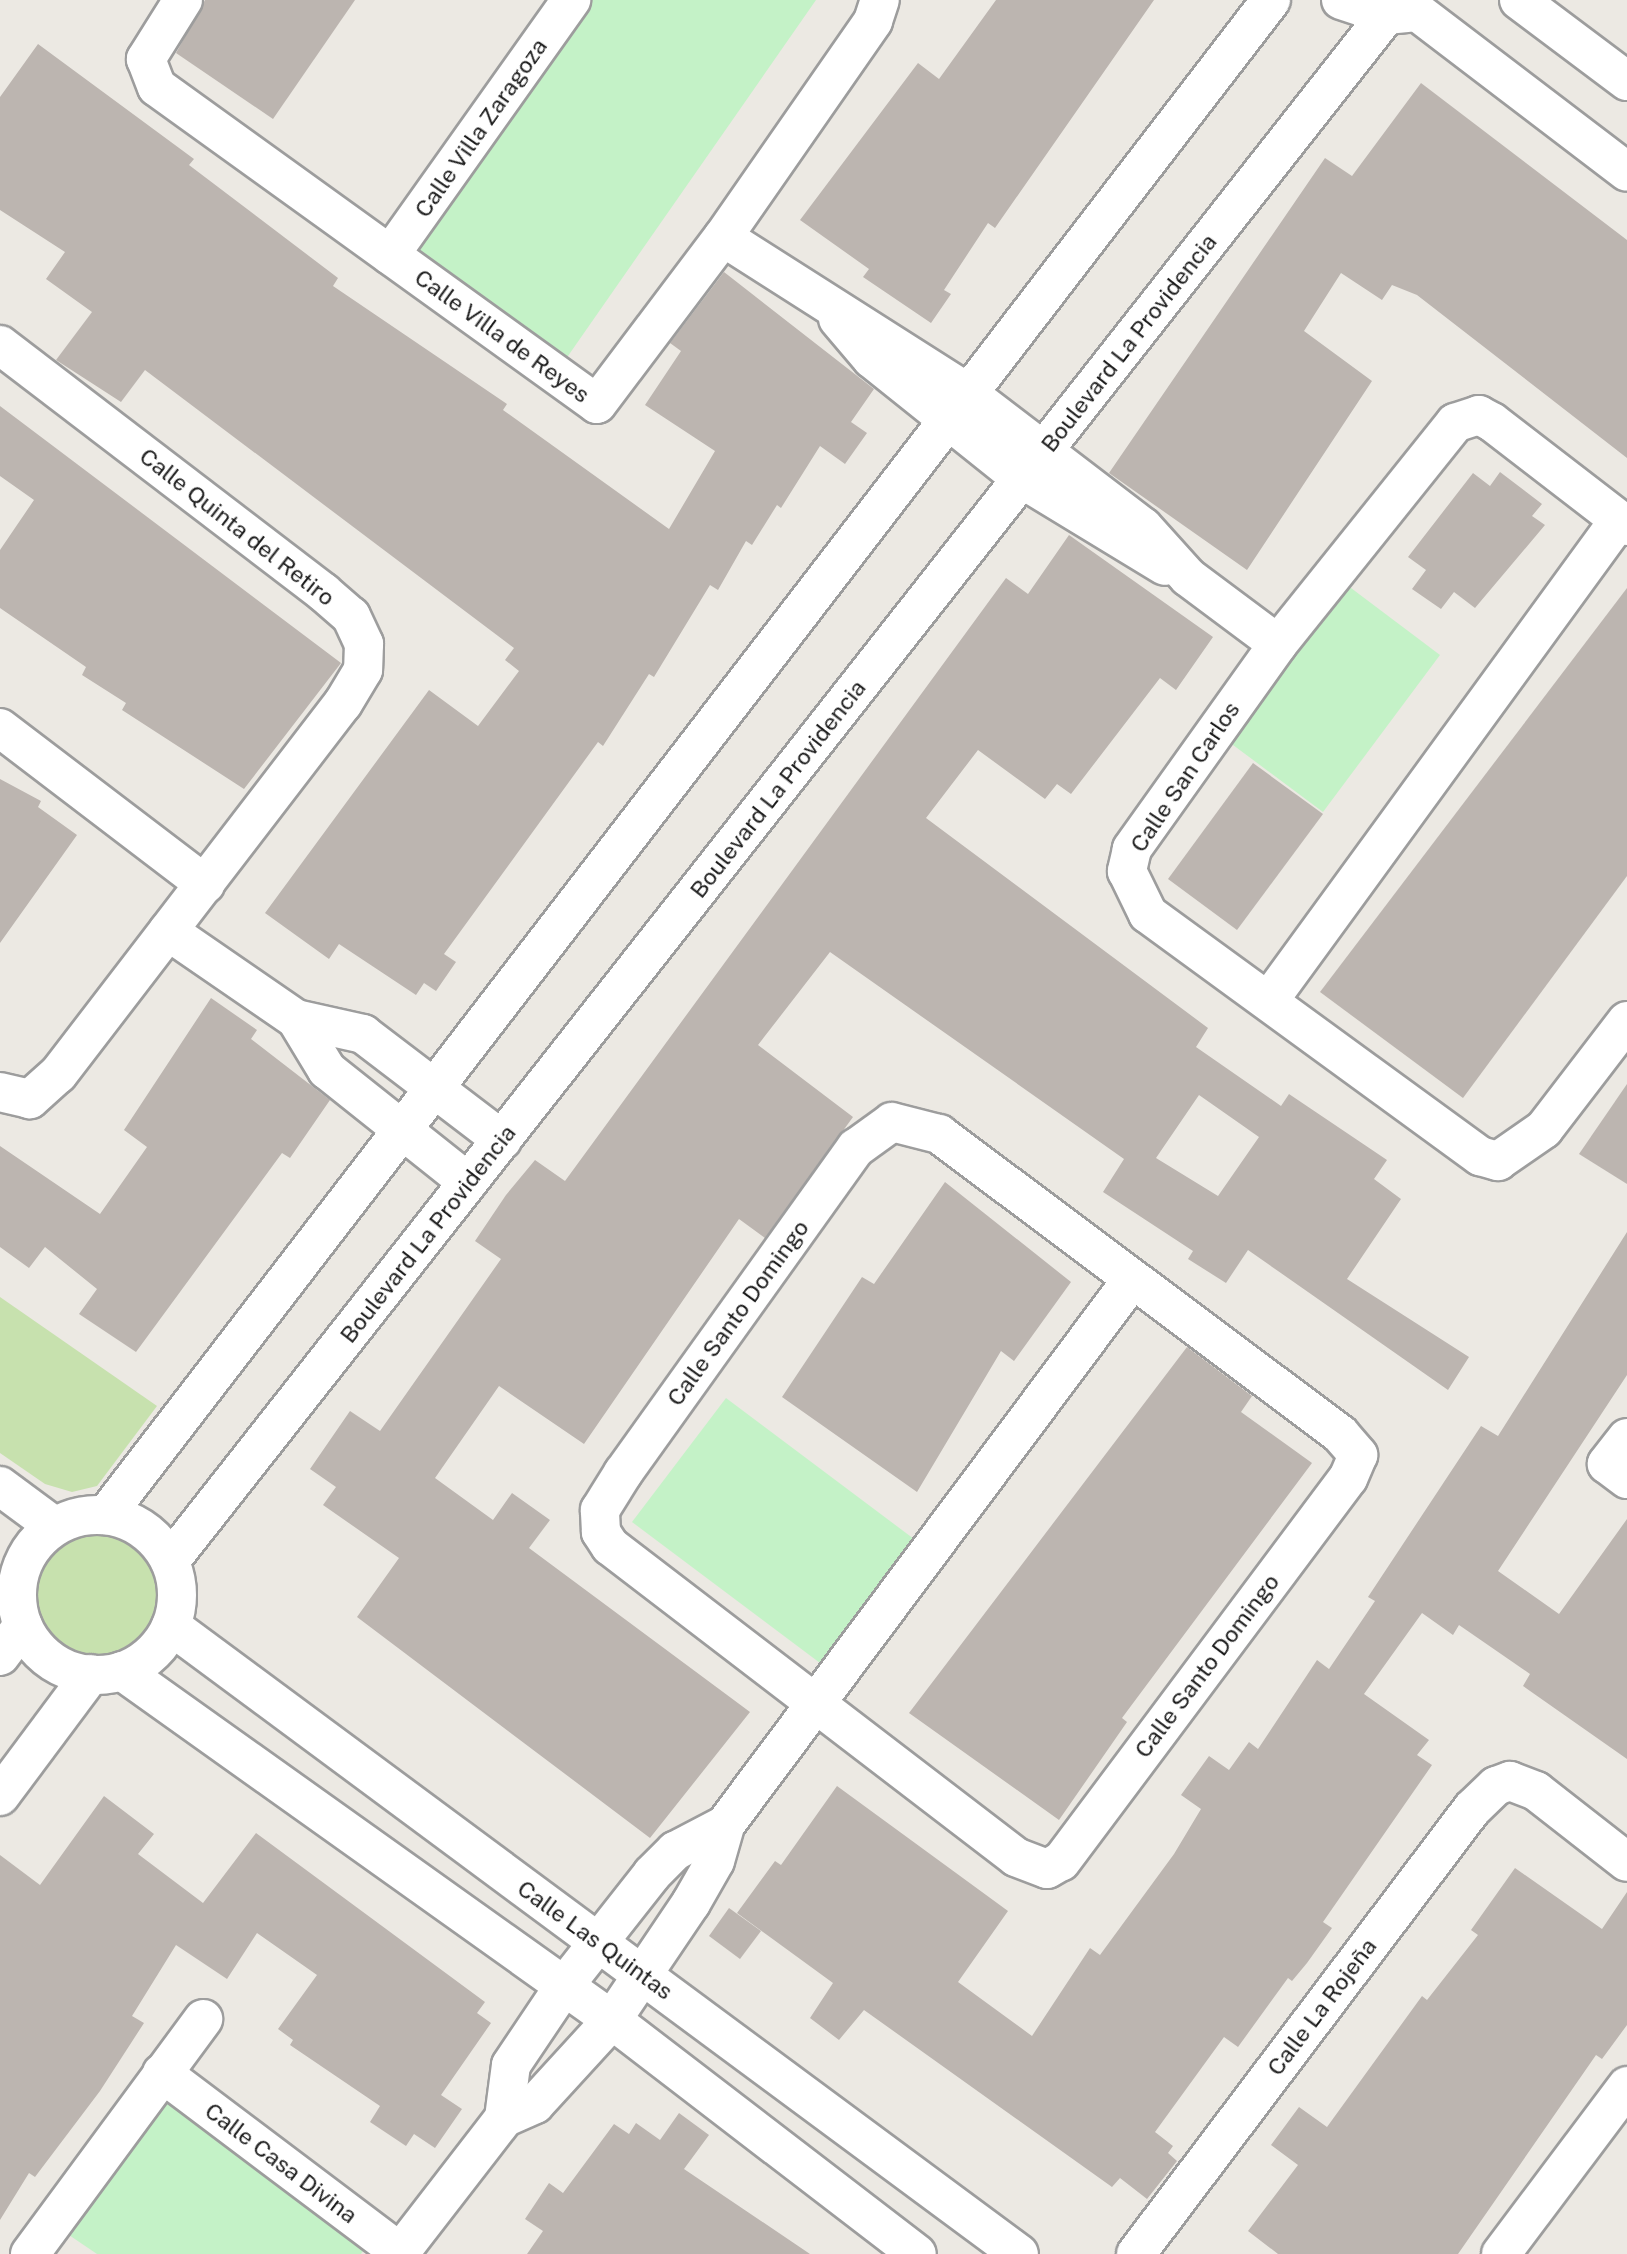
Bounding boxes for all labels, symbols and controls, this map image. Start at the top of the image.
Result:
street label: Calle Villa Zaragoza [409,33,553,223]
street label: Boulevard La Providencia [1035,229,1223,457]
street label: Calle Villa de Reyes [409,263,595,409]
street label: Calle Quinta del Retiro [134,442,340,612]
street label: Boulevard La Providencia [684,675,872,903]
street label: Calle San Carlos [1125,697,1245,857]
street label: Boulevard La Providencia [334,1120,522,1348]
street label: Calle Santo Domingo [661,1215,815,1411]
street label: Calle Santo Domingo [1129,1569,1285,1763]
street label: Calle Las Quintas [512,1874,678,2006]
street label: Calle La Rojeña [1261,1933,1383,2081]
street label: Calle Casa Divina [199,2097,363,2229]

